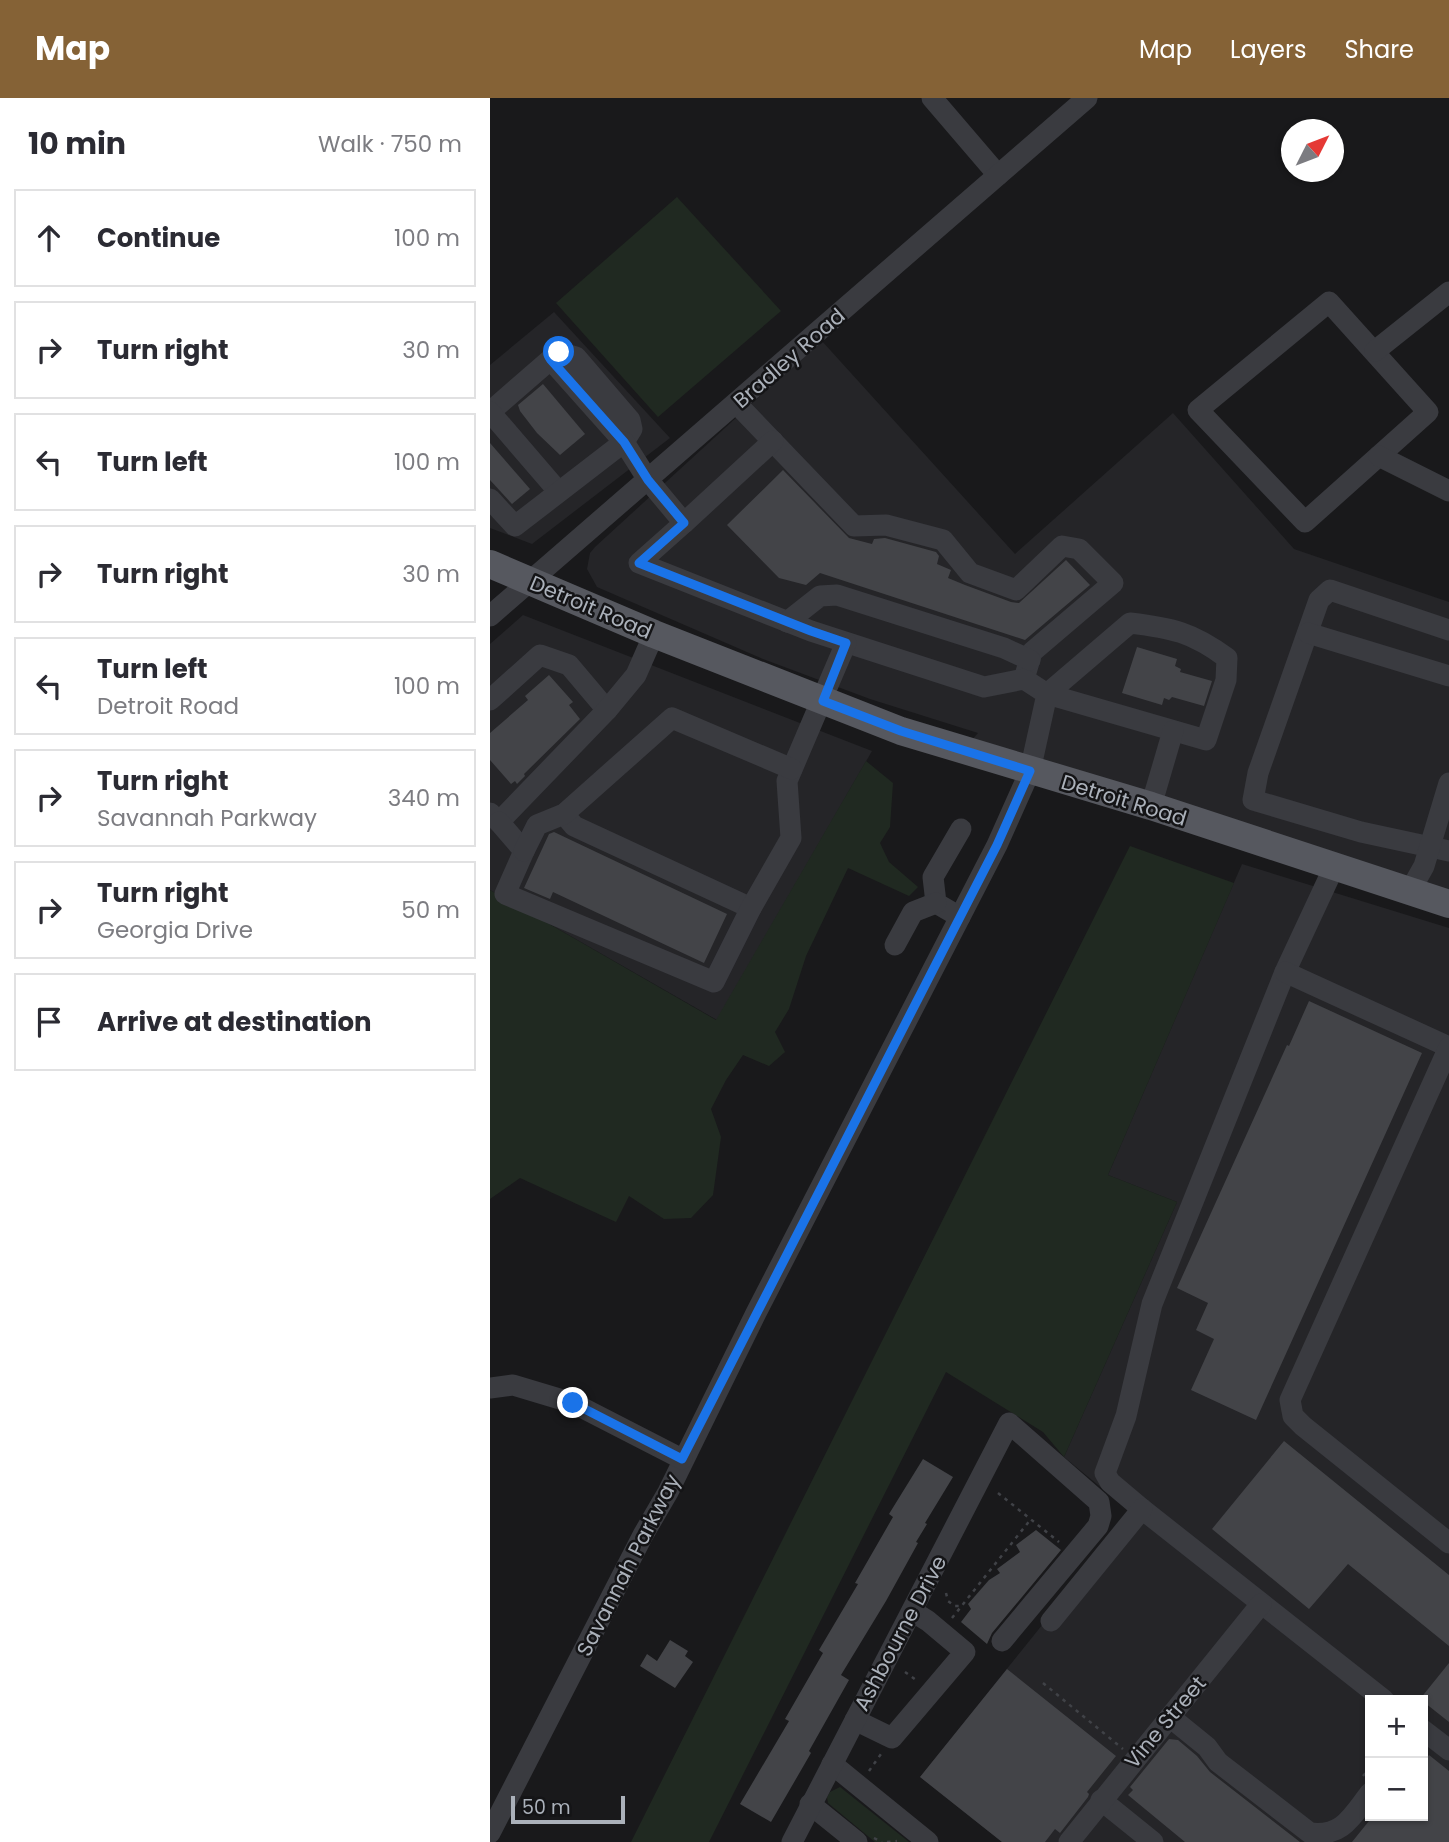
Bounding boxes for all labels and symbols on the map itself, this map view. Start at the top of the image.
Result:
north arrow [1281,119,1344,182]
street label: Bradley Road [727,301,851,415]
route start [543,336,574,367]
street label: Detroit Road [526,568,656,646]
street label: Detroit Road [1058,767,1190,833]
route end [557,1387,588,1418]
street label: Savannah Parkway [569,1469,687,1661]
street label: Ashbourne Drive [847,1550,953,1716]
street label: Vine Street [1118,1669,1212,1775]
scale bar [511,1793,625,1825]

